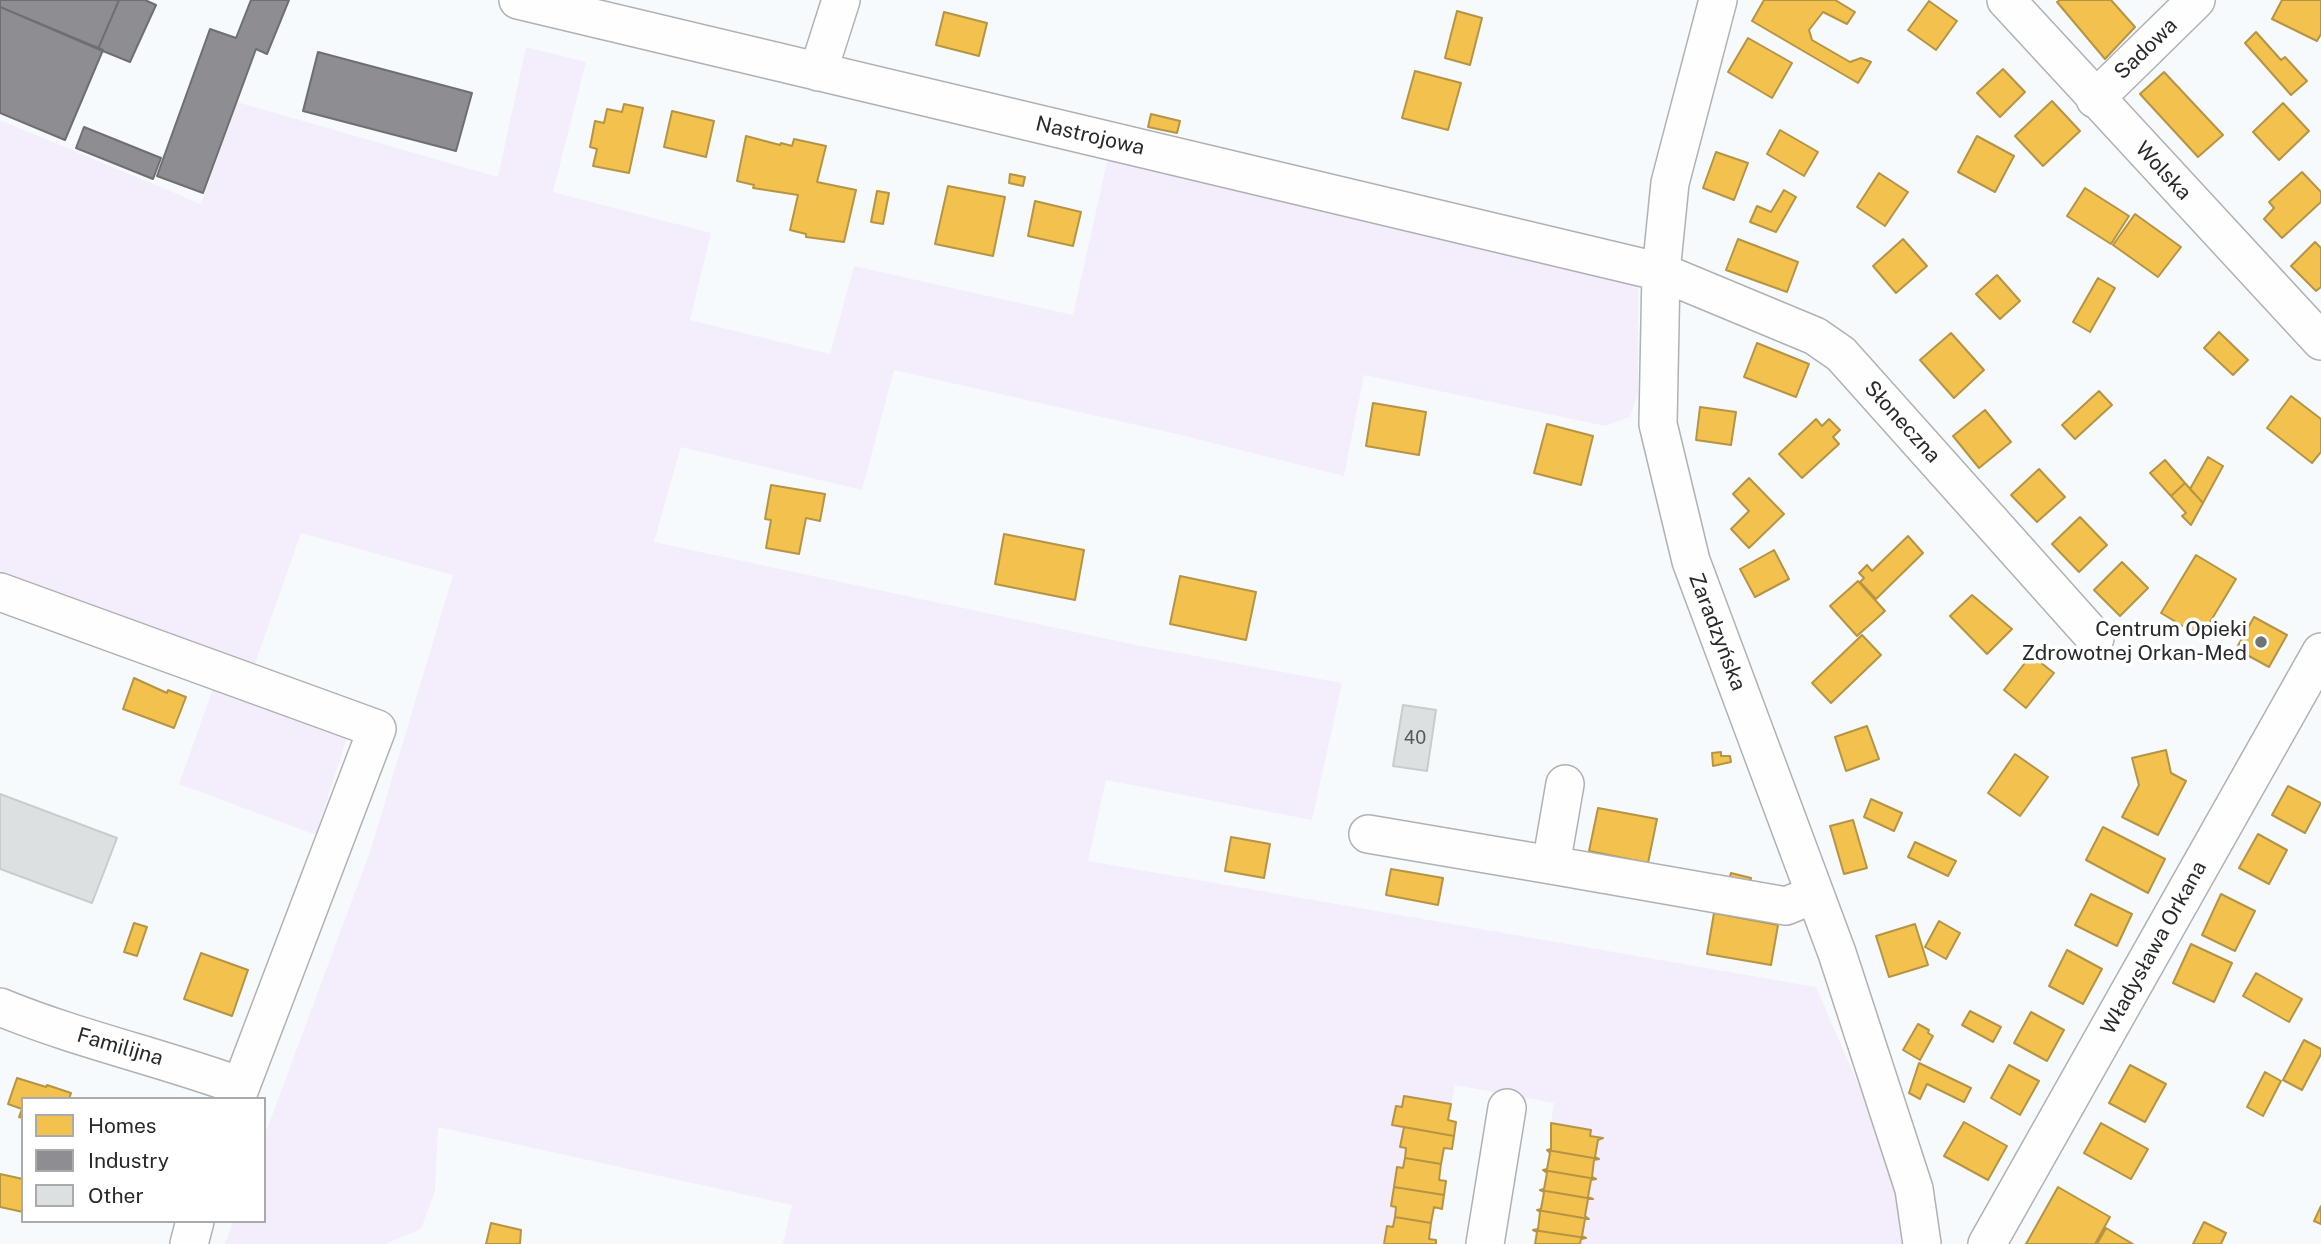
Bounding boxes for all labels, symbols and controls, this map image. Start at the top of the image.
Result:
street label: Sadowa [2109,13,2183,85]
street label: Nastrojowa [1033,111,1147,161]
street label: Wolska [2130,137,2196,205]
street label: Słoneczna [1859,376,1945,468]
street label: Zaradzyńska [1683,570,1751,694]
place label: Centrum Opieki Zdrowotnej Orkan-Med [2022,617,2247,667]
marker: Centrum Opieki Zdrowotnej Orkan-Med [2253,634,2269,650]
house number: 40 [1404,727,1426,749]
street label: Władysława Orkana [2096,857,2212,1039]
street label: Familijna [74,1023,166,1071]
legend [21,1097,266,1223]
text: Homes [88,1113,156,1138]
text: Industry [88,1148,169,1173]
text: Other [88,1183,144,1208]

